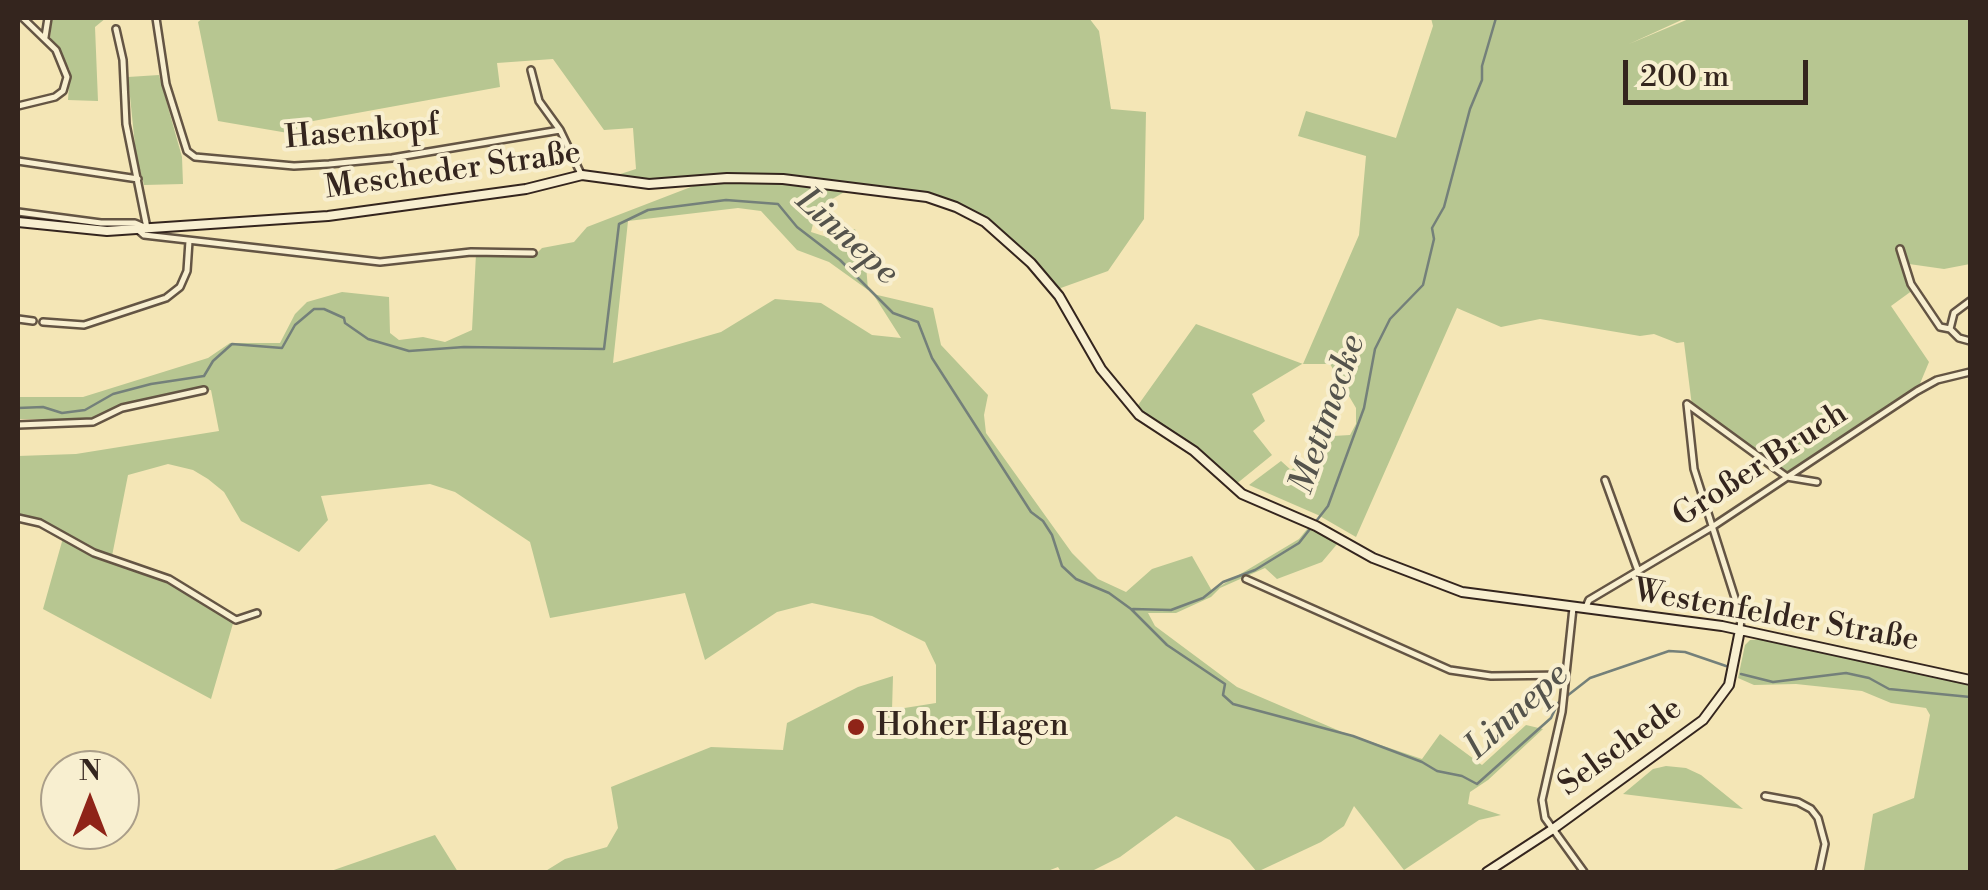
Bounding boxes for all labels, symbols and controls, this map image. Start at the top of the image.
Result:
scale bar [1628,40,1813,102]
text: 200 m [1640,58,1729,96]
street label: Hasenkopf [283,107,441,159]
street label: Mescheder Straße [323,135,583,209]
water label: Linnepe [786,181,906,295]
water label: Mettmecke [1282,330,1376,500]
street label: Großer Bruch [1667,395,1855,537]
street label: Westenfelder Straße [1630,573,1922,661]
water label: Linnepe [1458,655,1578,769]
street label: Selschede [1552,690,1690,806]
place label: Hoher Hagen [876,708,1069,746]
marker: Hoher Hagen [845,716,867,738]
north arrow [40,750,140,850]
text: N [79,754,101,789]

